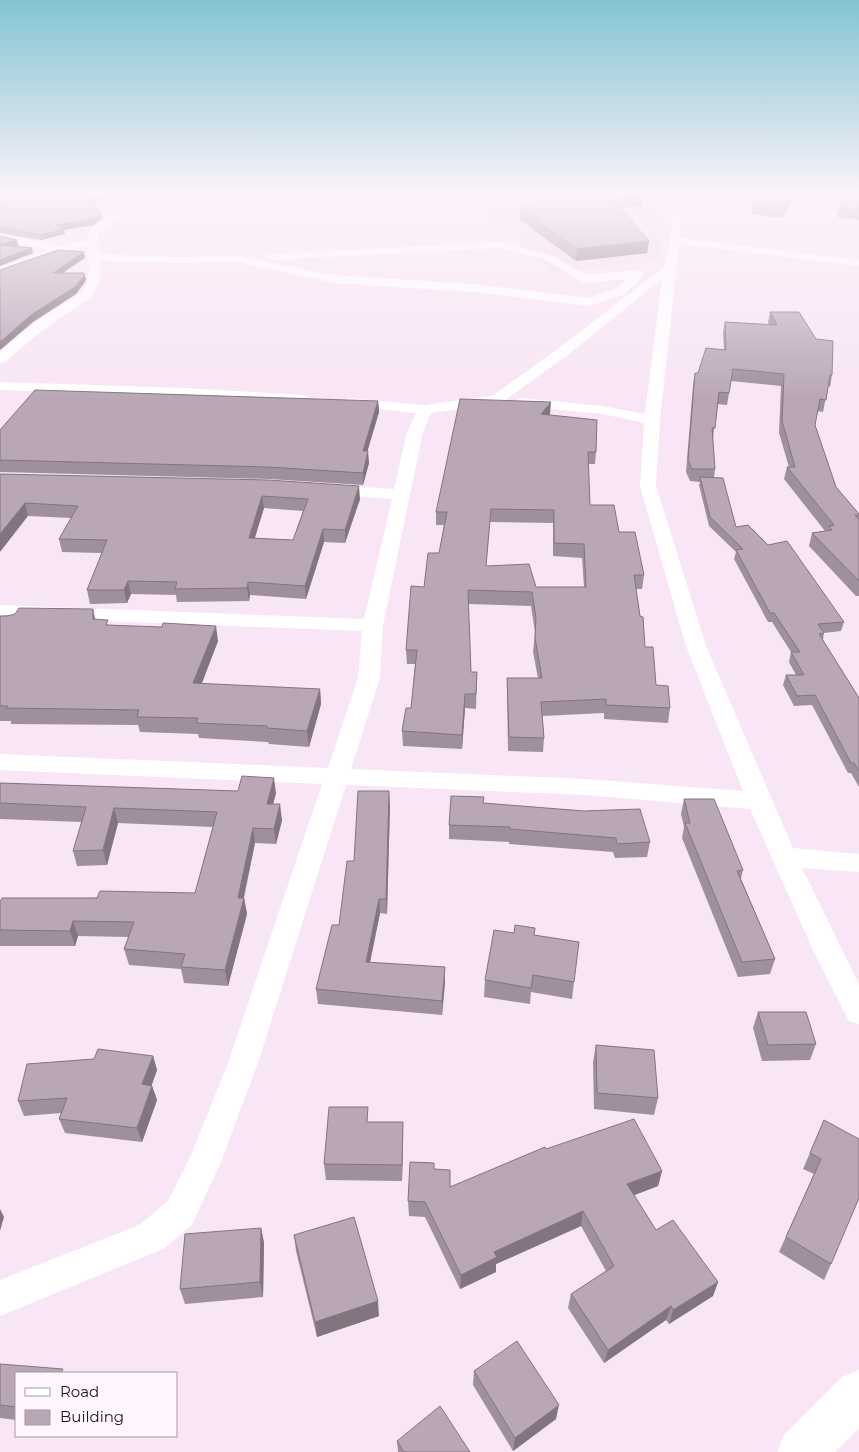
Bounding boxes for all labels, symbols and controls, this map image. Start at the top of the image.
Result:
legend [15,1372,178,1437]
text: Road [60,1382,99,1401]
text: Building [60,1407,124,1426]

